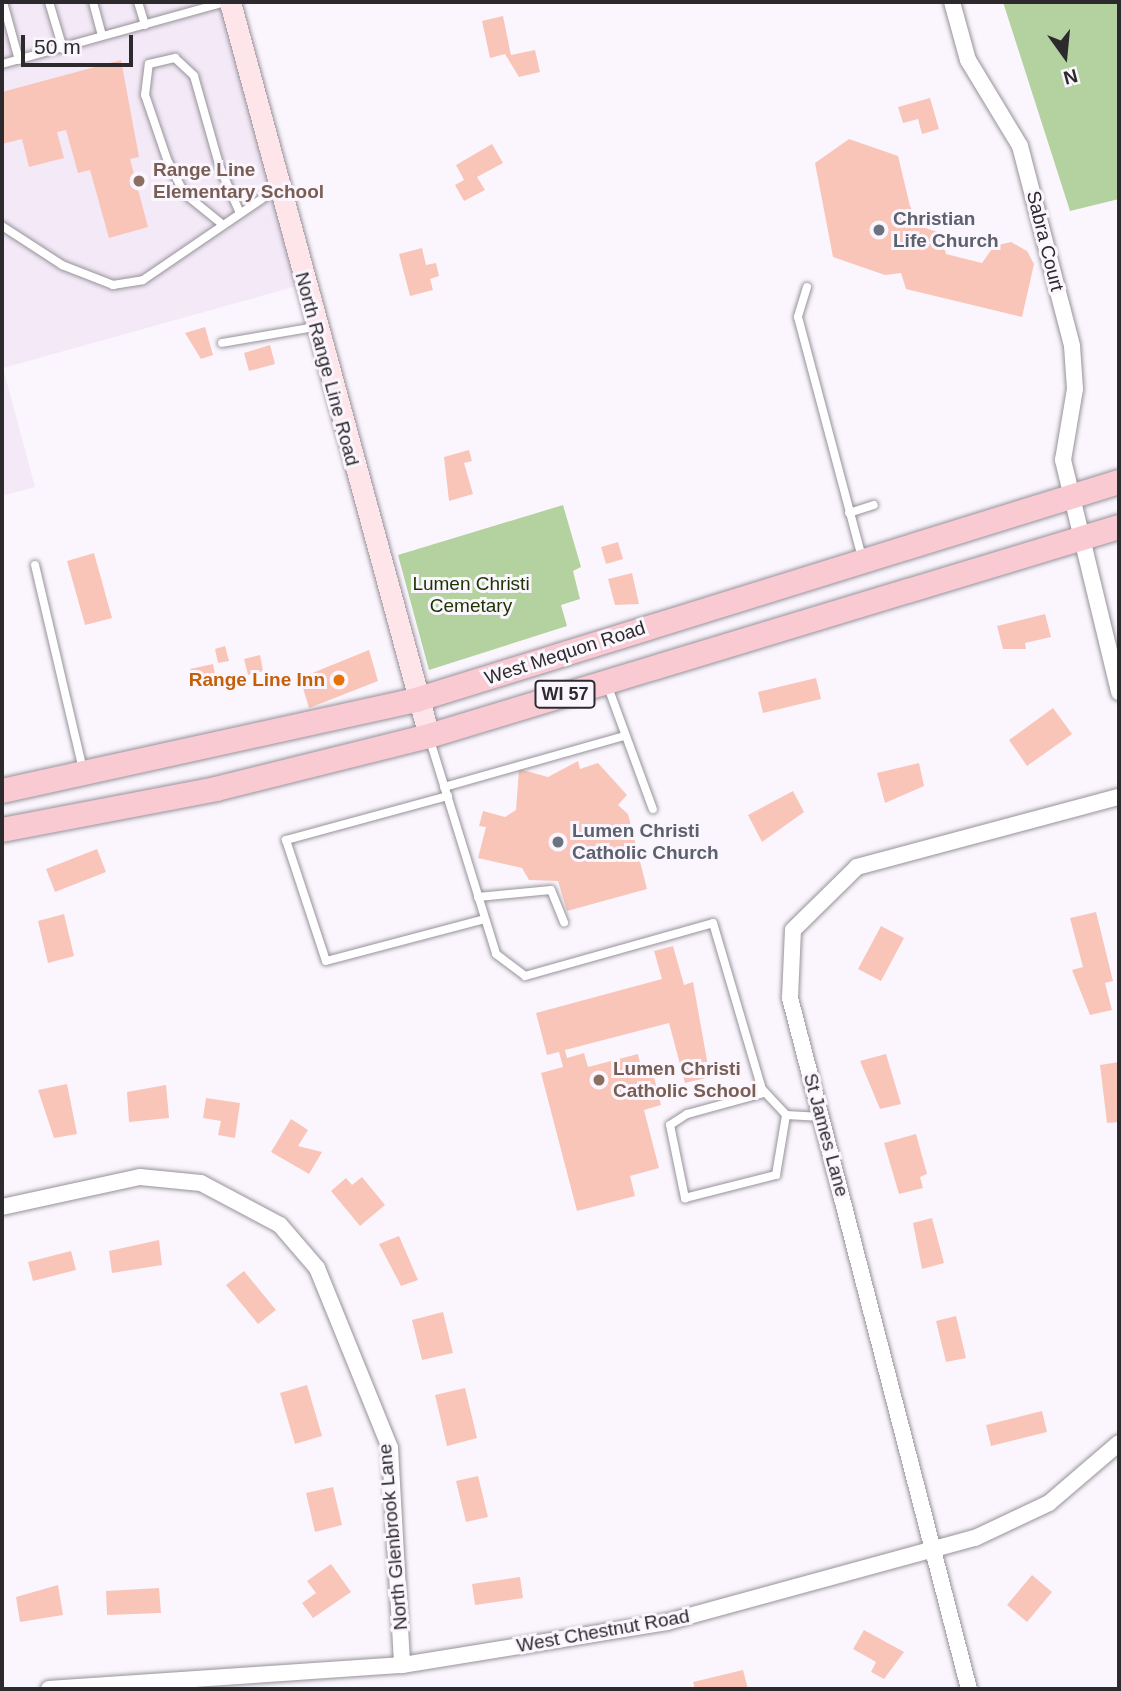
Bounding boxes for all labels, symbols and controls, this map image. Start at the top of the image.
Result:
scale bar [24,21,136,65]
north arrow [1030,21,1100,91]
text: 50 m [34,35,81,58]
text: N [1061,65,1080,89]
place label: Range Line Elementary School [153,159,324,203]
marker: Range Line Elementary School [131,173,147,189]
street label: Sabra Court [1022,189,1068,293]
place label: Christian Life Church [893,208,999,252]
marker: Christian Life Church [871,222,887,238]
street label: North Range Line Road [290,270,364,468]
park label: Lumen Christi Cemetary [412,573,530,617]
street label: West Mequon Road [482,616,648,690]
place label: Range Line Inn [189,669,325,691]
marker: Range Line Inn [331,672,347,688]
road number: WI 57 [534,680,596,708]
place label: Lumen Christi Catholic Church [572,820,719,864]
marker: Lumen Christi Catholic Church [550,834,566,850]
place label: Lumen Christi Catholic School [613,1058,757,1102]
street label: St James Lane [799,1071,853,1199]
marker: Lumen Christi Catholic School [591,1072,607,1088]
street label: North Glenbrook Lane [373,1443,413,1631]
street label: West Chestnut Road [515,1605,691,1657]

